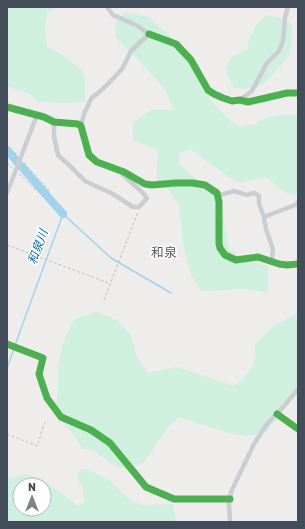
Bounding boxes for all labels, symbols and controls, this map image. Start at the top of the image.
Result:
water label: 和泉川 [25,226,51,266]
district label: 和泉 [151,245,177,260]
north arrow [12,477,52,517]
text: N [28,481,36,494]

